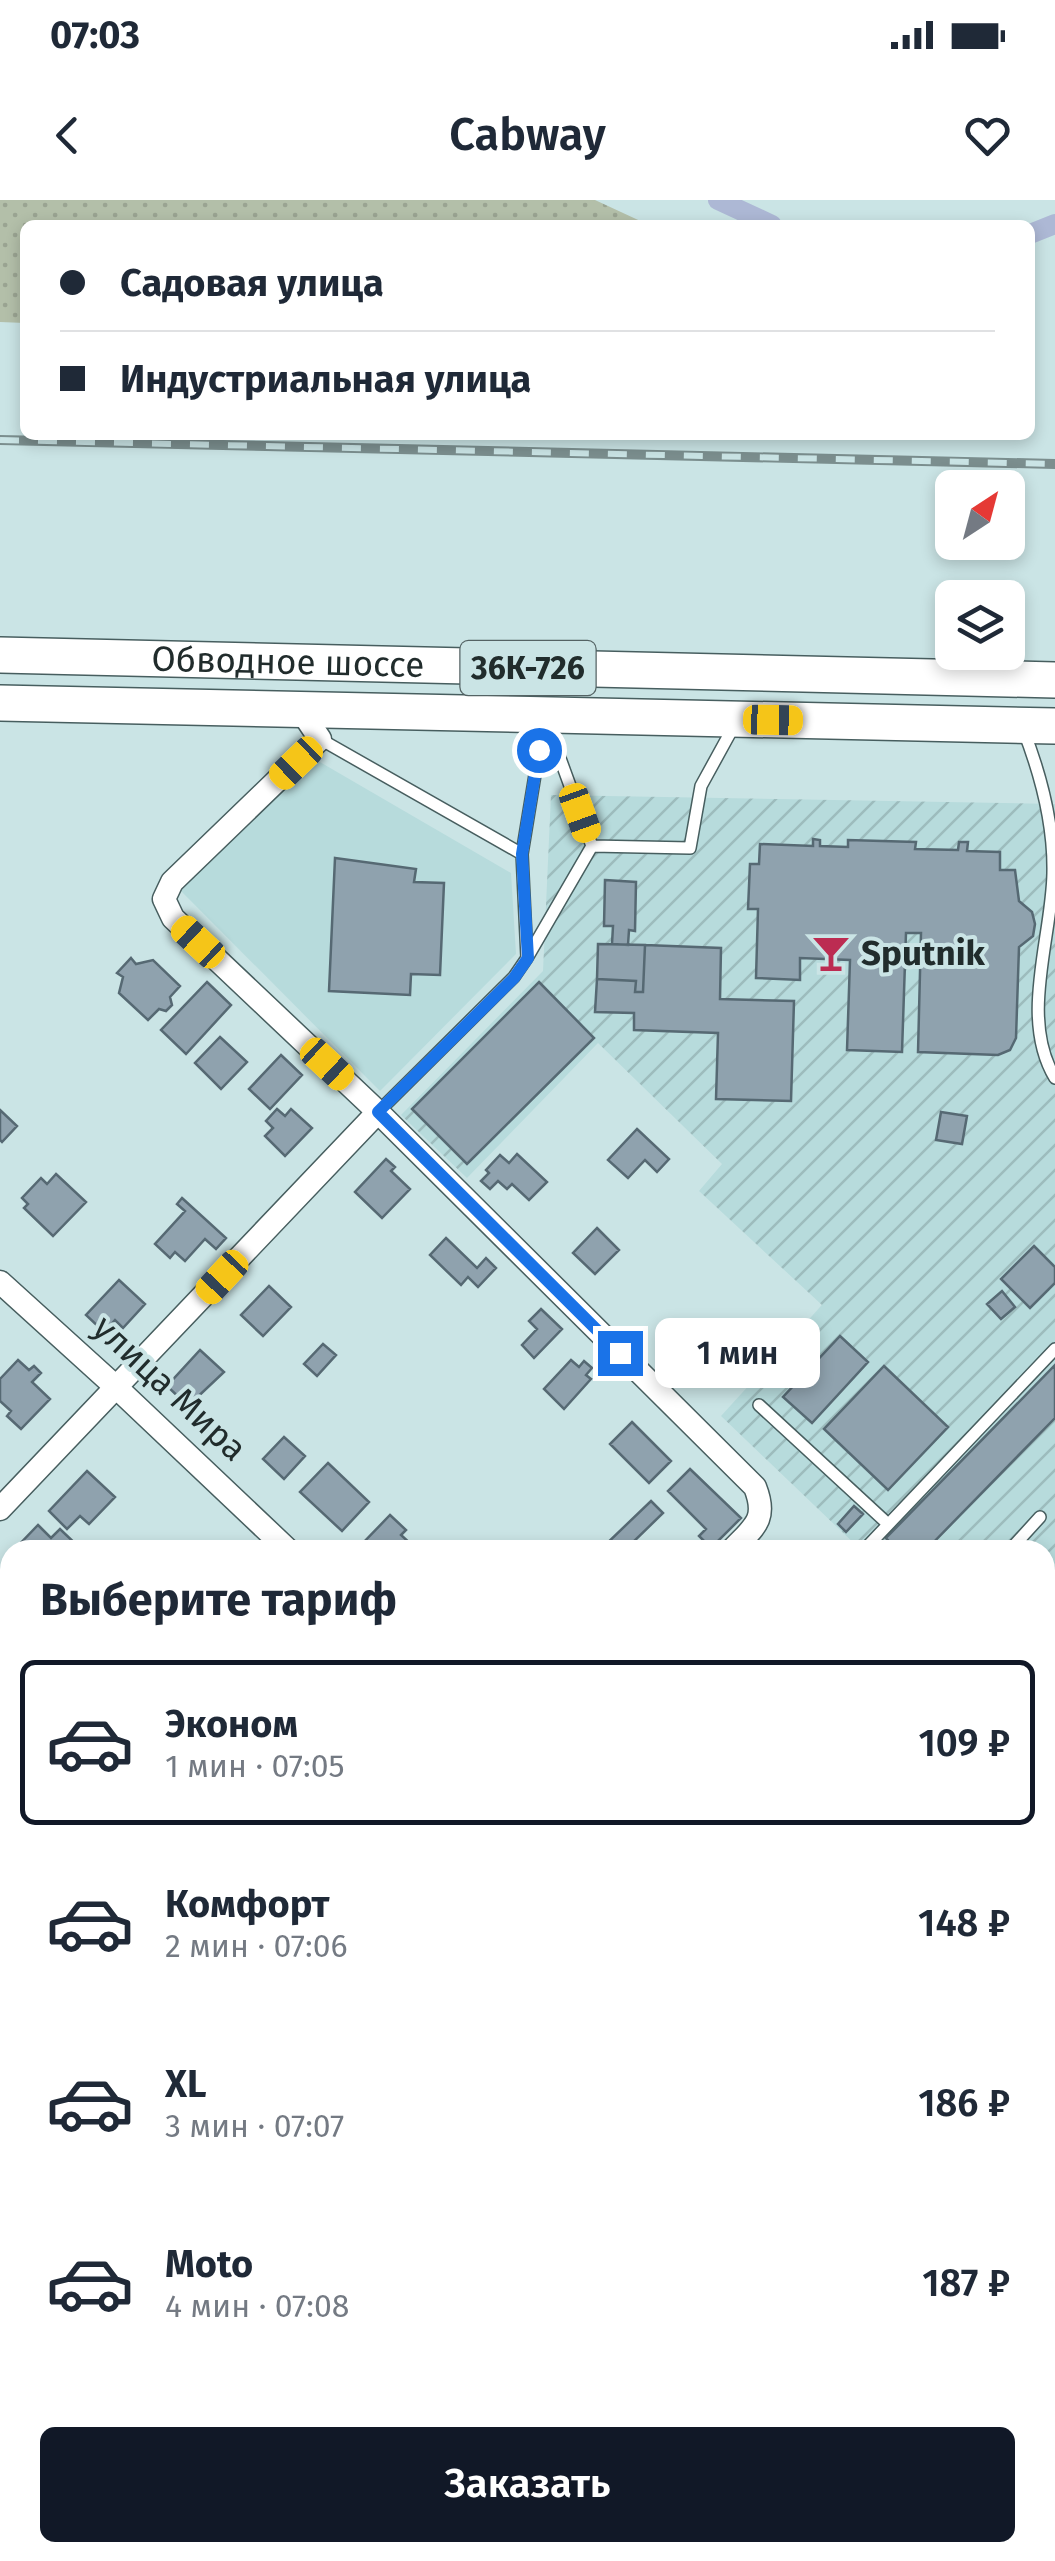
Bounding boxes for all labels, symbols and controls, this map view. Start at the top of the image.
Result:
text: 07:03 [50,12,140,58]
icon: back [40,108,95,163]
text: Cabway [449,108,606,162]
icon: heart [960,108,1015,163]
text: Садовая улица [120,260,384,306]
text: Индустриальная улица [120,356,531,402]
north arrow [935,470,1025,560]
map controls [935,470,1025,670]
button: layers [935,580,1025,670]
street label: Обводное шоссе [151,638,425,686]
road number: 36К-726 [460,641,596,695]
car [743,704,803,736]
route start [517,728,562,773]
car [264,731,328,795]
car [556,780,604,846]
car [166,911,230,973]
bar icon: Sputnik [810,932,852,974]
place label: Sputnik [861,932,986,974]
car [295,1033,359,1095]
car [191,1245,253,1309]
street label: улица Мира [85,1306,255,1470]
callout: 1 мин [655,1318,820,1388]
route end [598,1331,643,1376]
text: 1 мин [697,1334,778,1372]
text: Выберите тариф [40,1573,397,1627]
icon: car [45,1698,135,1788]
text: Эконом [165,1701,298,1747]
text: 109 ₽ [918,1720,1010,1766]
text: 1 мин · 07:05 [165,1747,345,1785]
icon: car [45,1878,135,1968]
text: Комфорт [165,1881,329,1927]
text: 148 ₽ [918,1900,1010,1946]
text: 2 мин · 07:06 [165,1927,348,1965]
icon: car [45,2058,135,2148]
text: XL [165,2061,207,2107]
text: 186 ₽ [918,2080,1010,2126]
text: 3 мин · 07:07 [165,2107,344,2145]
icon: car [45,2238,135,2328]
text: Moto [165,2241,253,2287]
text: 187 ₽ [922,2260,1010,2306]
text: 4 мин · 07:08 [165,2287,349,2325]
button: Заказать [40,2427,1015,2542]

